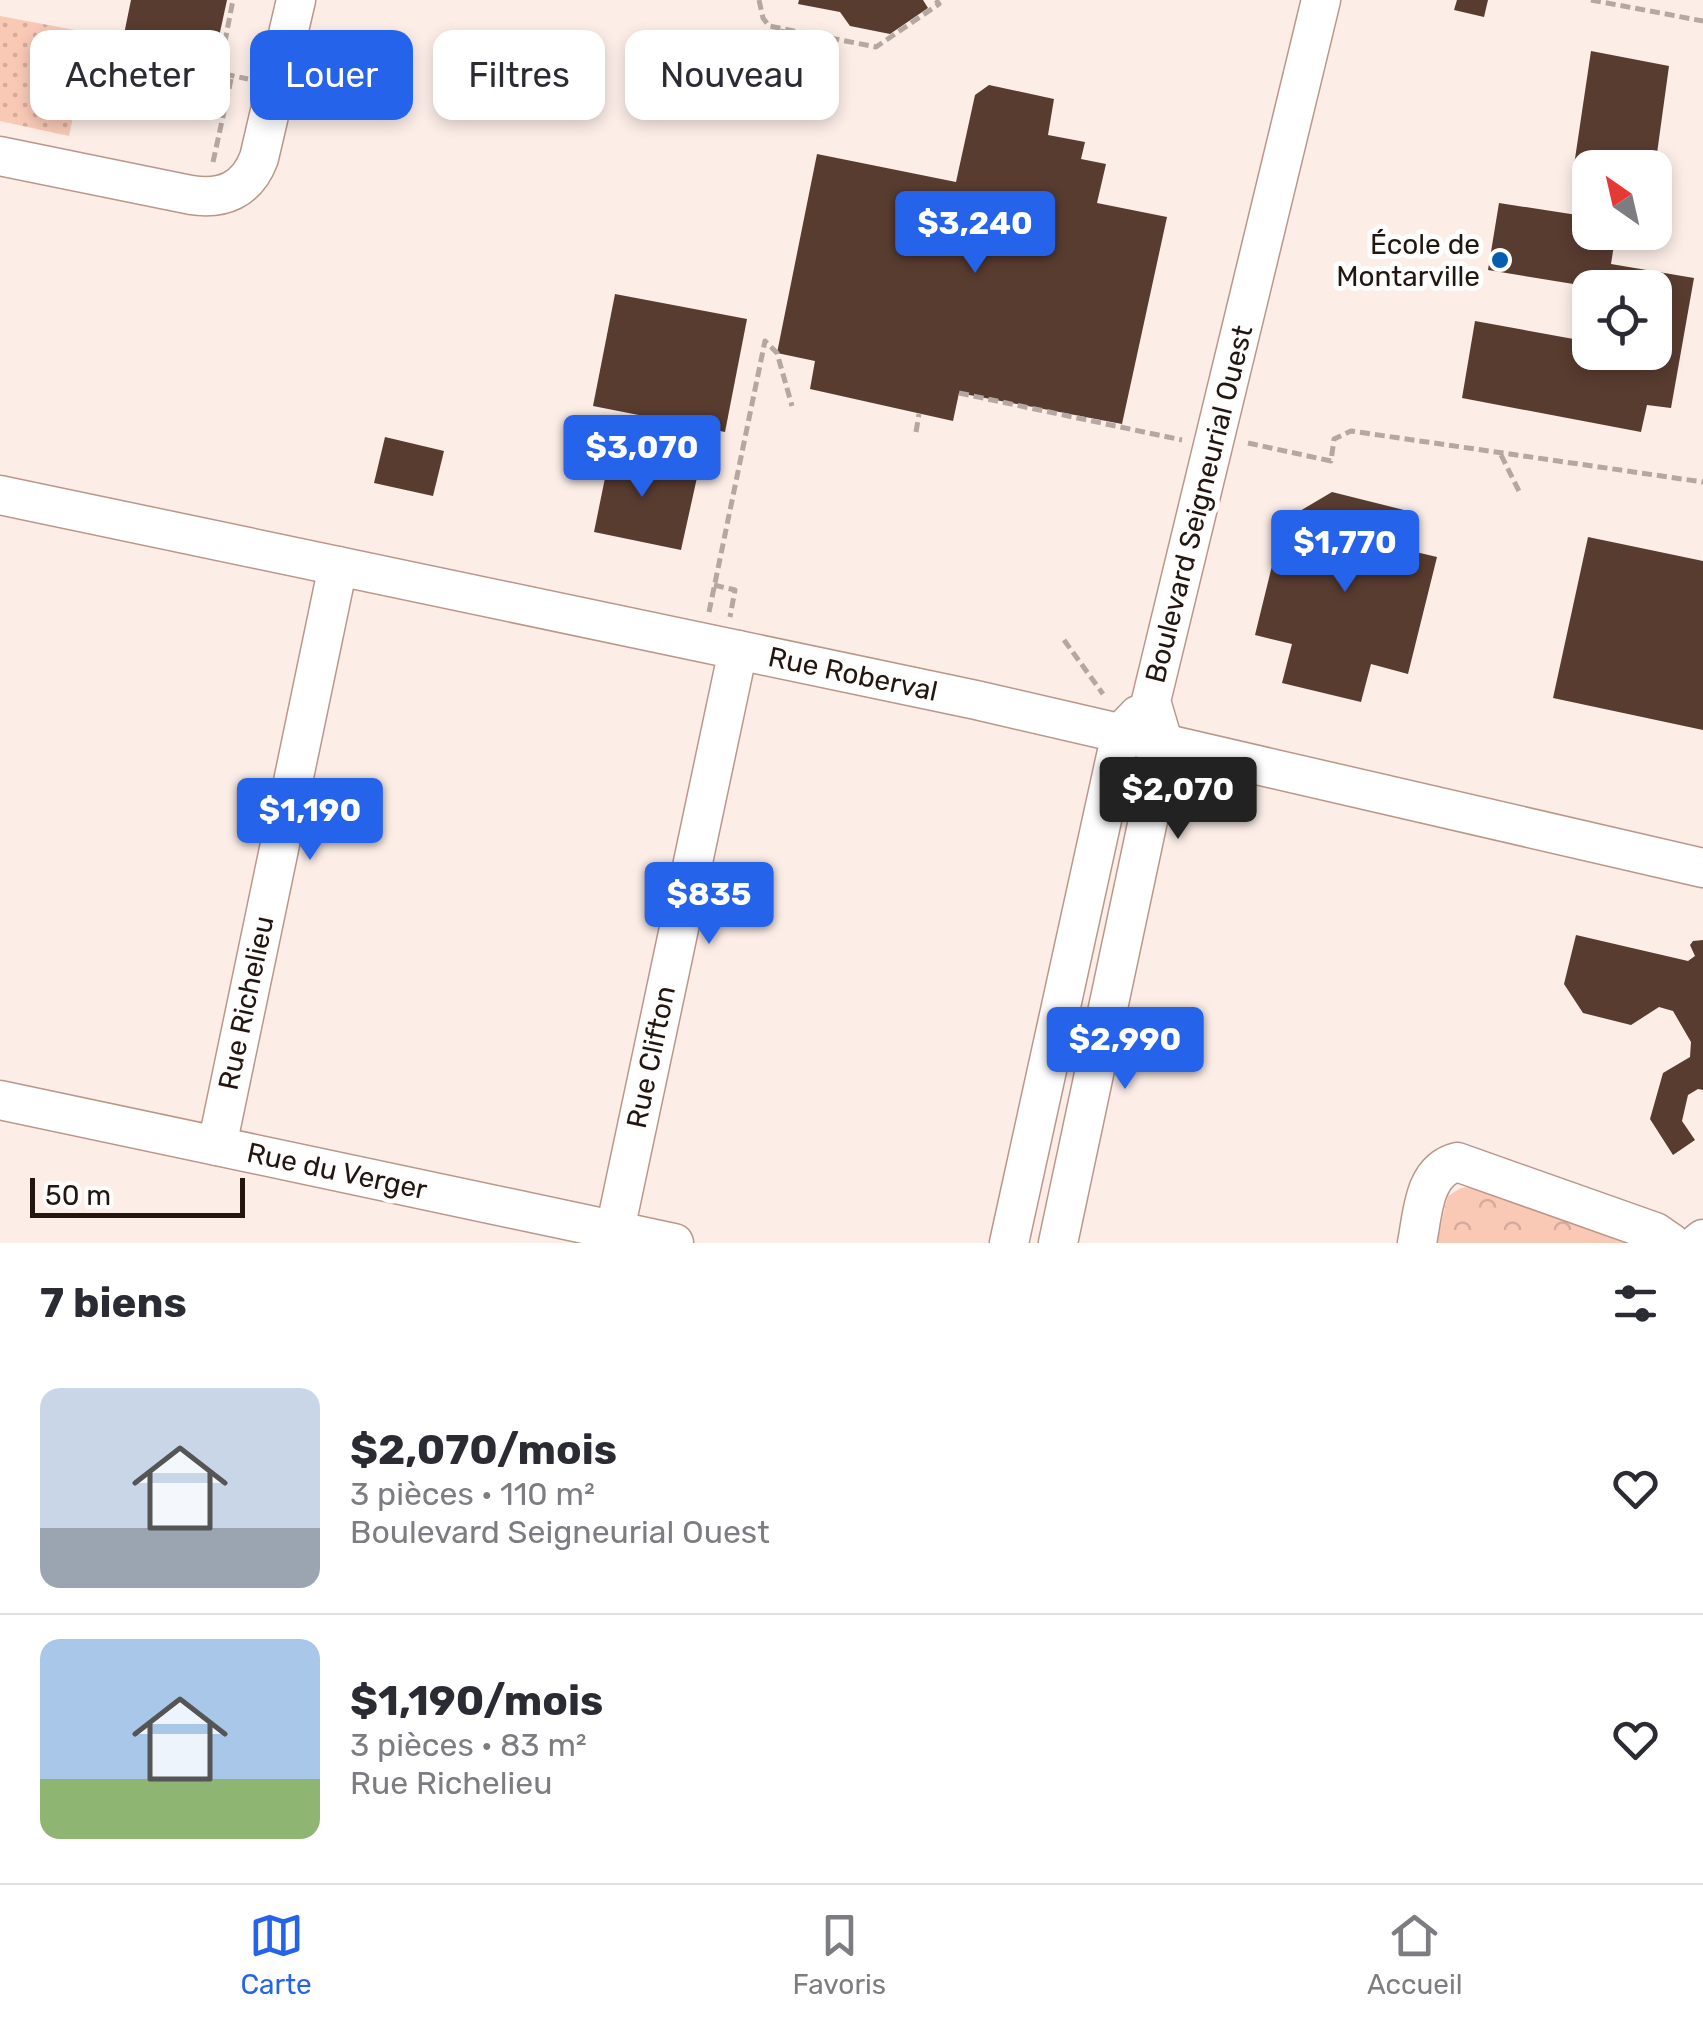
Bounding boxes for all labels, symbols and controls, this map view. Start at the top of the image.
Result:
chip: Acheter [30,30,230,120]
chip: Louer [250,30,413,120]
chip: Filtres [433,30,605,120]
chip: Nouveau [625,30,839,120]
north arrow [1572,150,1672,250]
map controls [1572,150,1672,370]
pin: $3,240 [894,191,1056,276]
text: $3,240 [917,204,1033,242]
place label: École de Montarville [1336,228,1480,293]
marker: École de Montarville [1489,249,1511,271]
button: locate [1572,270,1672,370]
street label: Boulevard Seigneurial Ouest [1139,322,1259,686]
pin: $3,070 [561,415,723,500]
text: $3,070 [586,428,699,466]
pin: $1,770 [1264,510,1426,595]
text: $1,770 [1293,523,1397,561]
street label: Rue Roberval [765,640,941,708]
pin: $2,070 [1097,757,1259,842]
text: $2,070 [1122,770,1234,808]
pin: $1,190 [229,778,391,863]
text: $1,190 [259,791,361,829]
pin: $835 [650,862,768,947]
text: $835 [667,875,751,913]
street label: Rue Richelieu [211,913,281,1093]
street label: Rue Clifton [620,983,682,1131]
pin: $2,990 [1044,1007,1206,1092]
text: $2,990 [1069,1020,1181,1058]
street label: Rue du Verger [244,1136,430,1206]
scale bar [30,1173,245,1218]
text: 50 m [45,1179,111,1212]
icon: filters [1608,1276,1663,1331]
text: 7 biens [40,1278,187,1328]
text: $2,070/mois [350,1425,617,1475]
icon: home [120,1428,240,1548]
icon: heart [1608,1461,1663,1516]
text: 3 pièces · 110 m² [350,1475,595,1513]
text: Boulevard Seigneurial Ouest [350,1513,770,1551]
text: $1,190/mois [350,1676,603,1726]
icon: home [120,1679,240,1799]
icon: heart [1608,1712,1663,1767]
text: 3 pièces · 83 m² [350,1726,587,1764]
text: Rue Richelieu [350,1764,552,1802]
tab: Carte [240,1908,312,2001]
tab: Favoris [793,1908,886,2001]
tab: Accueil [1367,1908,1463,2001]

